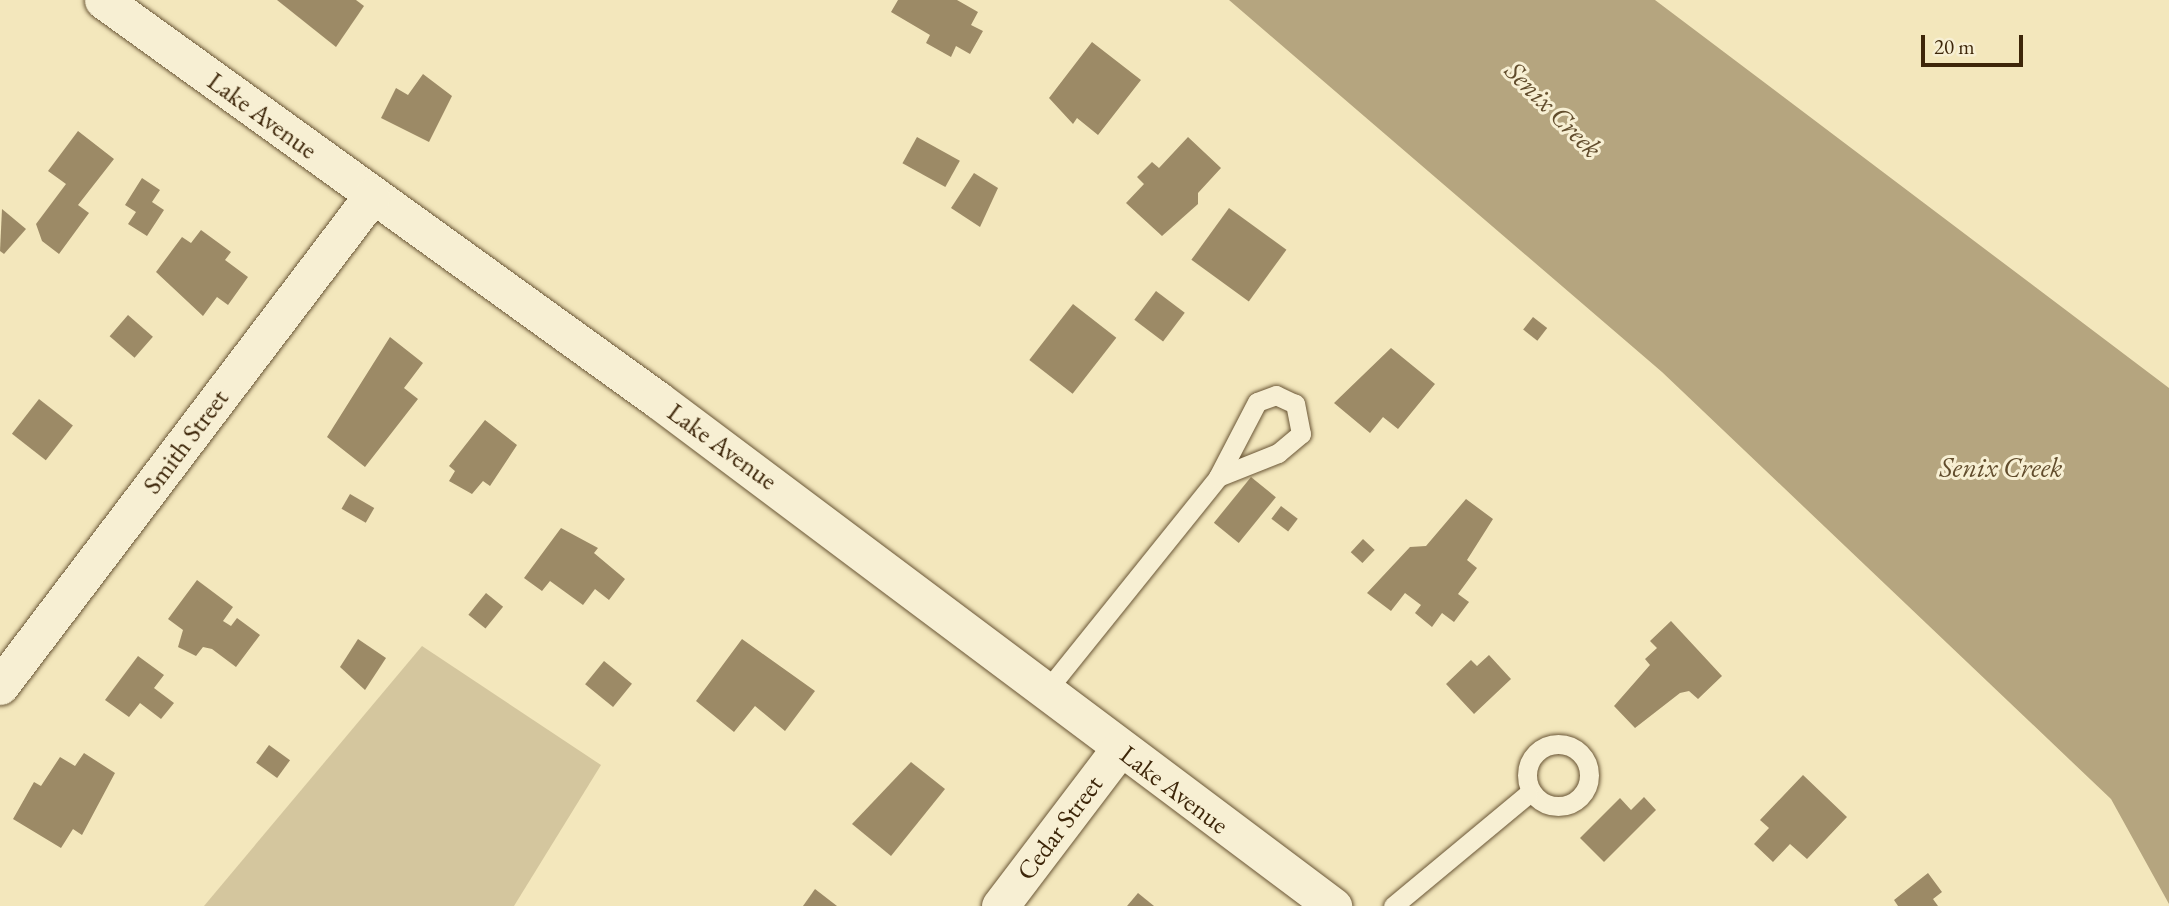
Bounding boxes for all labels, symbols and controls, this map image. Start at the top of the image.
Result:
scale bar [1924,21,2025,65]
text: 20 m [1934,33,1975,60]
water label: Senix Creek [1499,54,1609,164]
street label: Lake Avenue [201,66,323,166]
street label: Smith Street [137,384,235,500]
street label: Lake Avenue [661,397,783,497]
water label: Senix Creek [1940,450,2062,484]
street label: Lake Avenue [1114,739,1234,841]
street label: Cedar Street [1011,770,1109,886]

